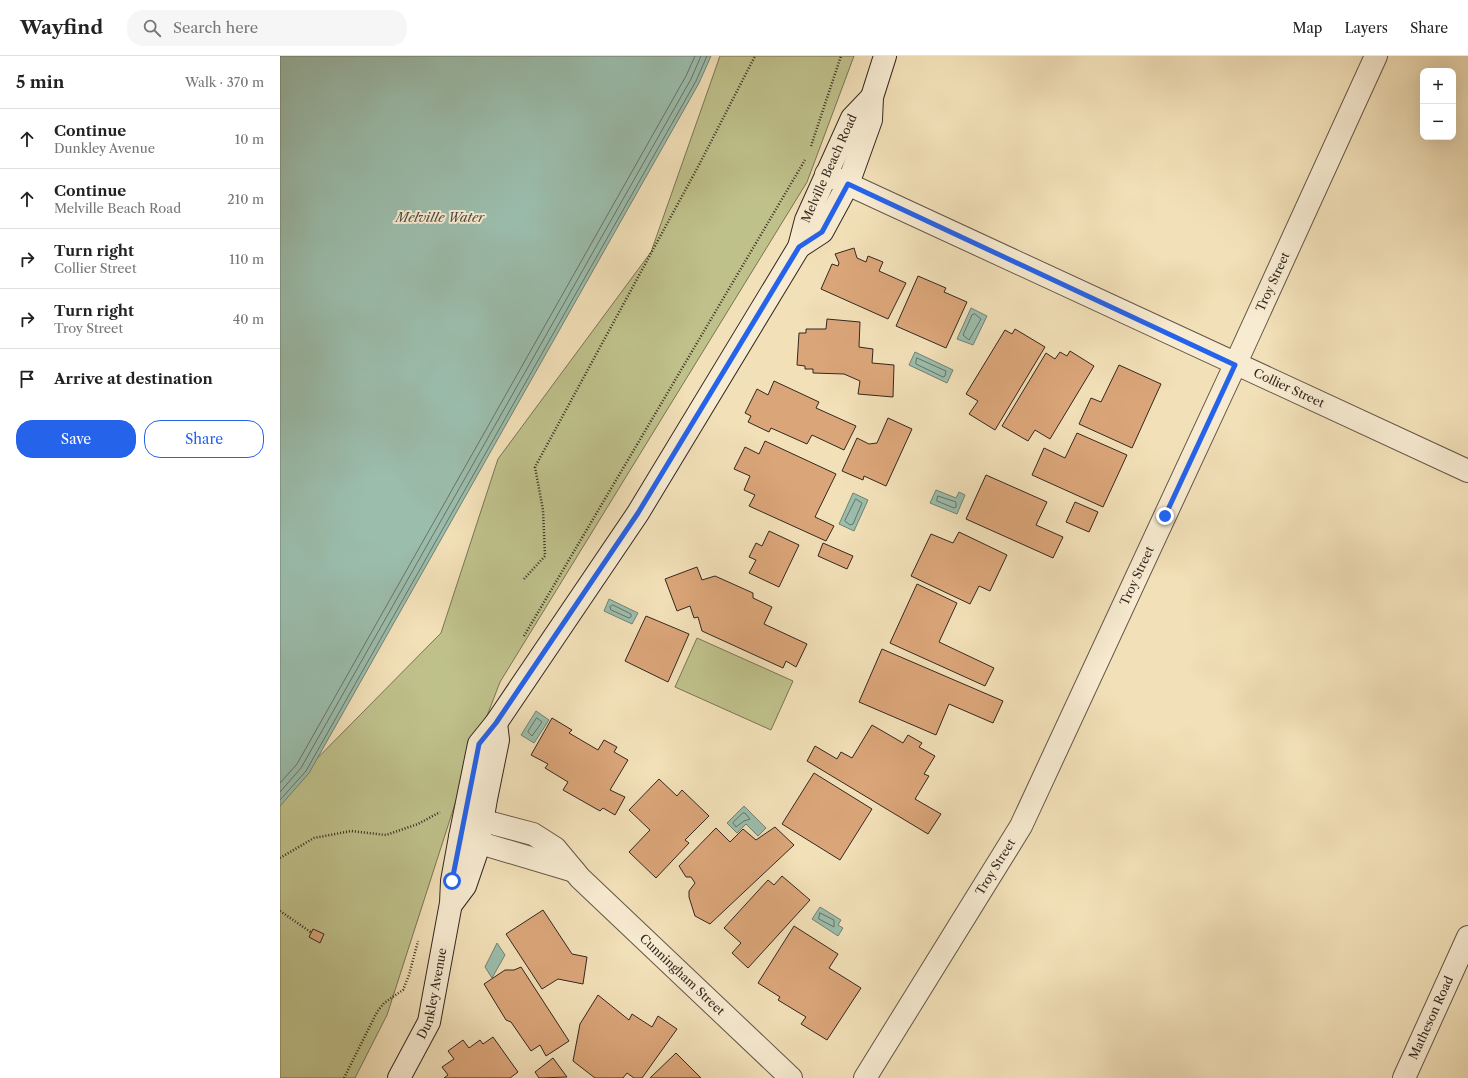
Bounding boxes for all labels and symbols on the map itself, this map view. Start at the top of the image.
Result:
street label: Melville Beach Road [798,111,860,225]
water label: Melville Water [394,209,485,225]
street label: Troy Street [1252,249,1293,314]
street label: Collier Street [1251,365,1328,411]
route end [1156,507,1174,525]
street label: Troy Street [1116,543,1157,608]
street label: Troy Street [972,835,1019,898]
route start [443,872,461,890]
street label: Cunningham Street [637,931,729,1019]
street label: Dunkley Avenue [413,946,450,1041]
street label: Matheson Road [1405,973,1457,1062]

